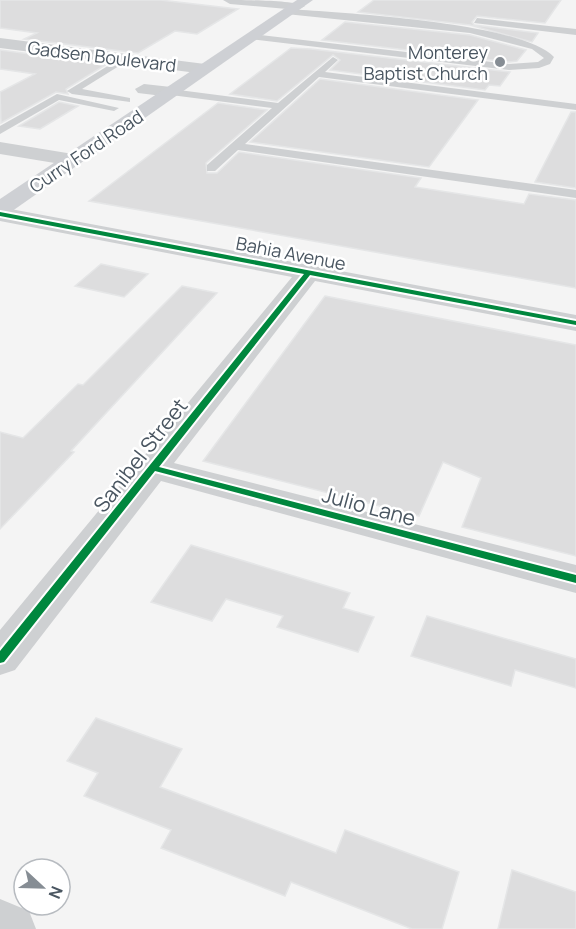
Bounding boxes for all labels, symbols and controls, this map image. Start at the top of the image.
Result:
street label: Gadsen Boulevard [26,35,178,77]
place label: Monterey Baptist Church [363,40,489,85]
marker: Monterey Baptist Church [493,55,507,69]
street label: Curry Ford Road [24,104,148,198]
street label: Bahia Avenue [234,231,348,275]
street label: Sanibel Street [87,392,193,518]
street label: Julio Lane [319,480,419,532]
north arrow [12,857,72,917]
text: N [44,883,68,902]

